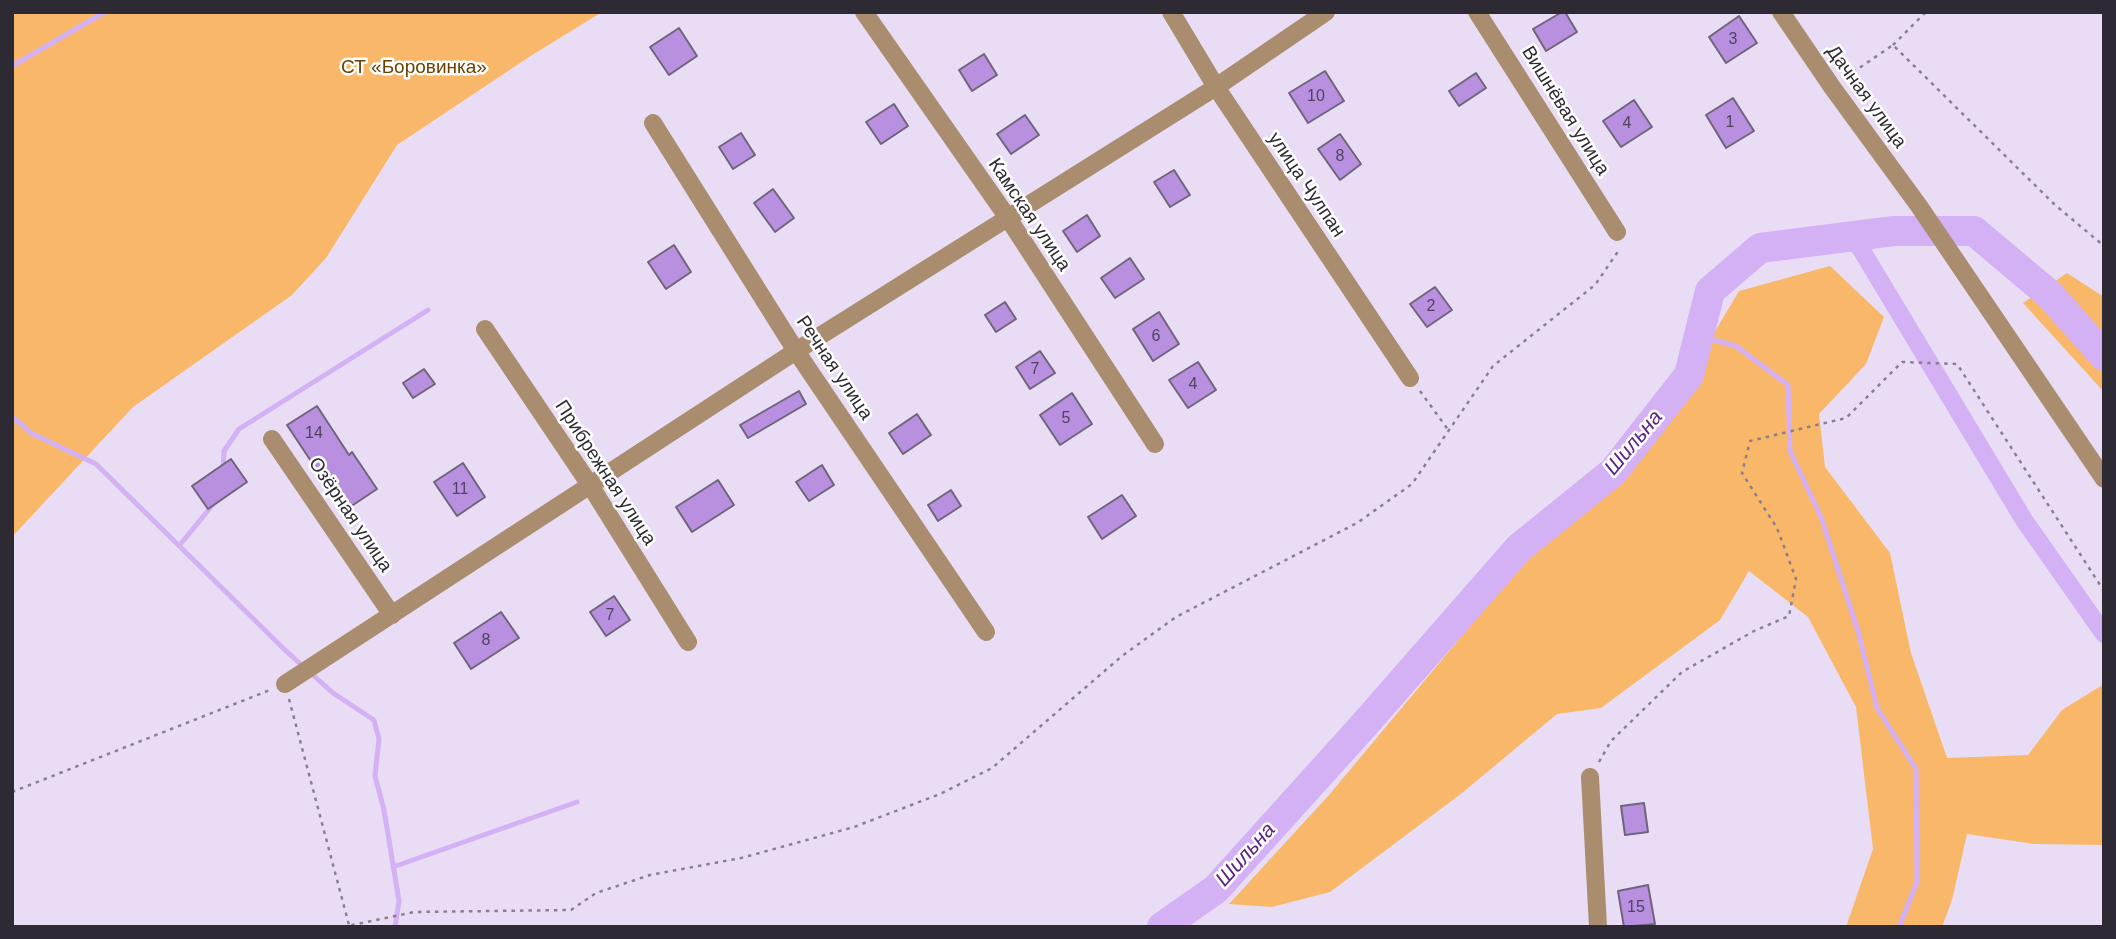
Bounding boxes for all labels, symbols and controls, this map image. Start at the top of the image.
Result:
house number: 3 [1729,30,1737,50]
street label: Дачная улица [1821,41,1911,153]
street label: Вишнёвая улица [1516,42,1614,180]
park label: СТ «Боровинка» [341,57,487,79]
house number: 10 [1307,87,1325,107]
house number: 1 [1726,113,1734,133]
house number: 4 [1623,114,1631,134]
street label: улица Чулпан [1263,128,1349,242]
house number: 8 [1336,147,1344,167]
street label: Камская улица [983,154,1075,276]
house number: 2 [1427,297,1435,317]
street label: Речная улица [791,312,877,424]
house number: 6 [1152,327,1160,347]
house number: 7 [1031,360,1039,380]
house number: 4 [1189,375,1197,395]
street label: Прибрежная улица [550,396,660,550]
water label: Шильна [1600,405,1668,481]
house number: 5 [1062,409,1070,429]
house number: 14 [305,424,323,444]
street label: Озёрная улица [303,453,397,577]
house number: 11 [452,480,468,500]
house number: 7 [606,606,614,626]
house number: 8 [482,631,490,651]
water label: Шильна [1211,818,1281,892]
house number: 15 [1627,898,1645,918]

